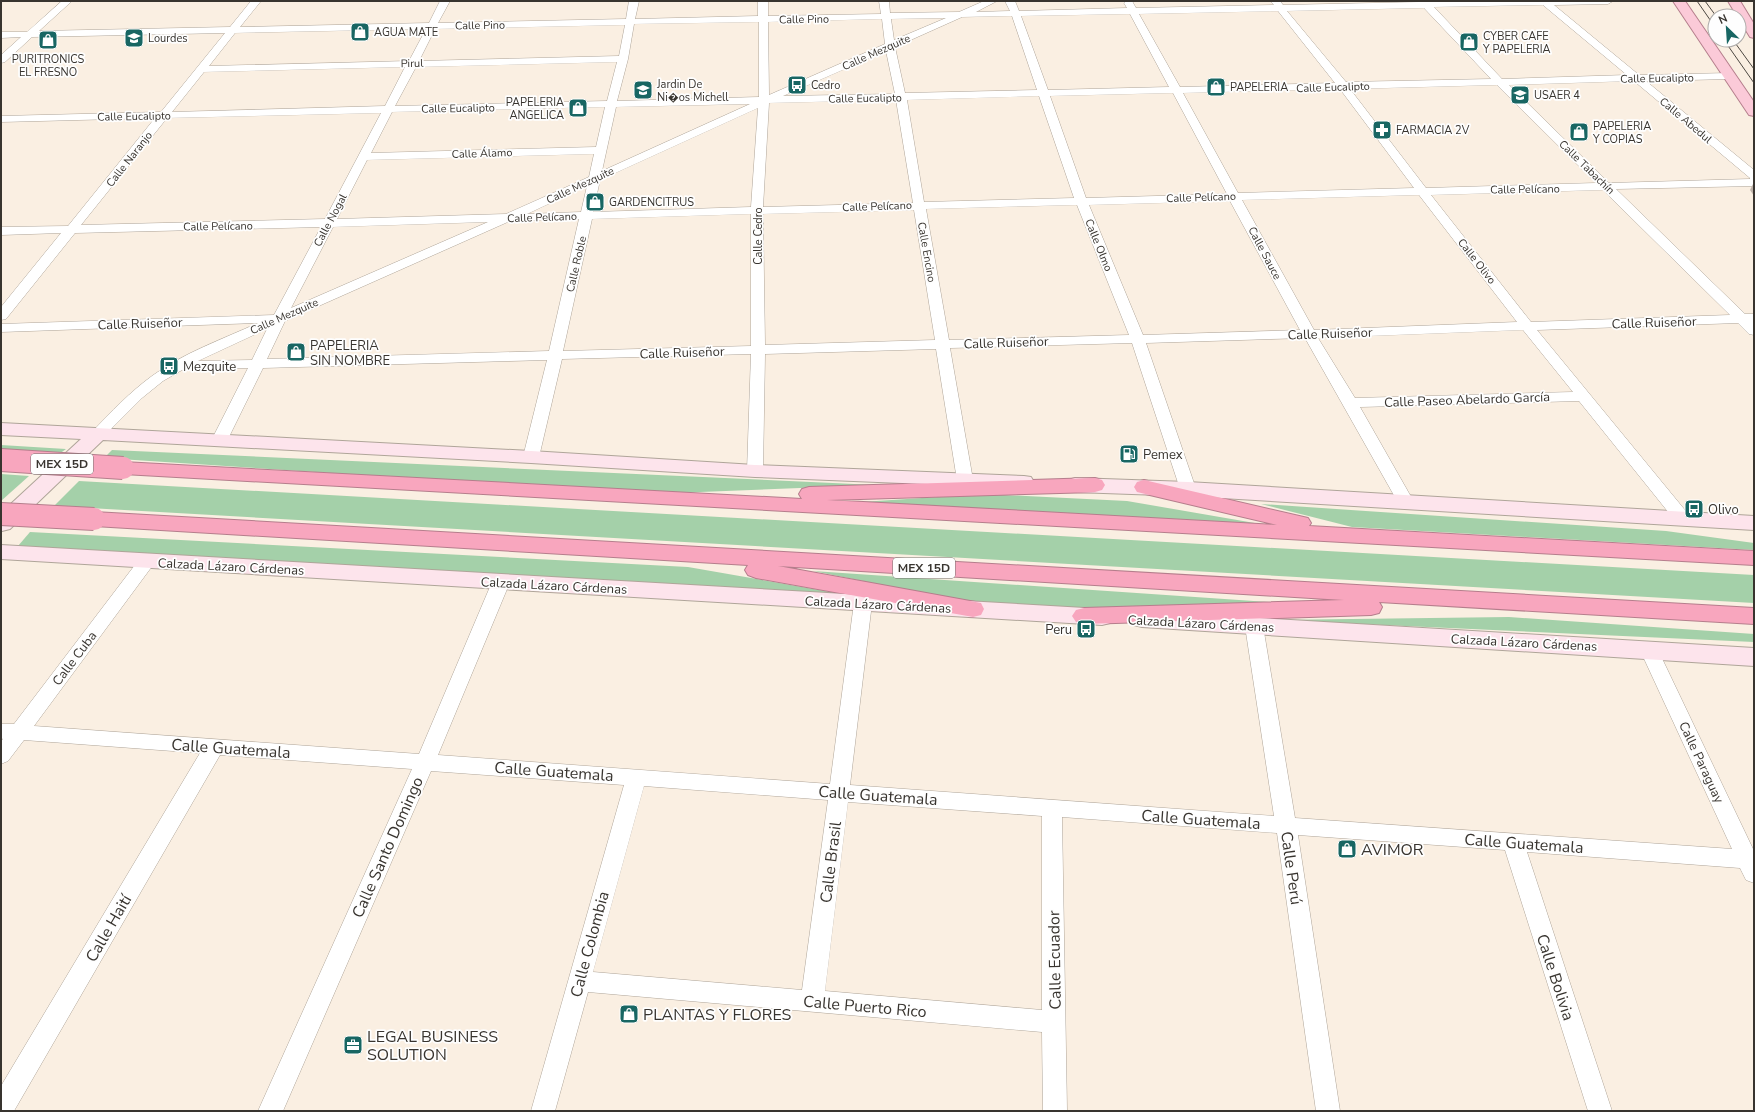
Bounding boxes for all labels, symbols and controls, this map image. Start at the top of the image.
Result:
north arrow [1707,8,1747,48]
text: N [1716,11,1730,28]
street label: Calle Pino [779,12,829,27]
street label: Calle Pino [455,18,505,33]
shop icon: AGUA MATE [349,21,371,43]
place label: AGUA MATE [374,25,438,40]
school or university icon: Lourdes [123,27,145,49]
shop icon: PURITRONICS EL FRESNO [37,29,59,51]
place label: CYBER CAFE Y PAPELERIA [1482,29,1551,57]
place label: Lourdes [148,31,188,46]
street label: Calle Mezquite [840,31,913,74]
shop icon: CYBER CAFE Y PAPELERIA [1458,31,1480,53]
place label: PURITRONICS EL FRESNO [12,52,84,80]
street label: Pirul [400,56,424,71]
street label: Calle Eucalipto [1620,70,1694,87]
bus stop icon: Cedro [786,74,808,96]
shop icon: PAPELERIA [1205,76,1227,98]
place label: Jardin De Ni�os Michell [656,77,729,105]
place label: Cedro [811,78,840,93]
school or university icon: Jardin De Ni�os Michell [632,79,654,101]
street label: Calle Eucalipto [1296,79,1370,96]
place label: PAPELERIA [1230,80,1288,95]
school or university icon: USAER 4 [1509,84,1531,106]
place label: USAER 4 [1534,88,1580,103]
street label: Calle Eucalipto [828,90,902,107]
street label: Calle Abedul [1656,94,1716,147]
place label: PAPELERIA ANGELICA [506,95,564,123]
shop icon: PAPELERIA ANGELICA [567,97,589,119]
street label: Calle Eucalipto [421,100,495,117]
street label: Calle Eucalipto [97,108,171,125]
pharmacy icon: FARMACIA 2V [1371,119,1393,141]
place label: PAPELERIA Y COPIAS [1592,119,1651,147]
shop icon: PAPELERIA Y COPIAS [1568,121,1590,143]
place label: FARMACIA 2V [1396,123,1470,138]
street label: Calle Naranjo [103,128,156,190]
street label: Calle Tabachín [1555,137,1618,198]
street label: Calle Álamo [451,144,513,162]
street label: Calle Mezquite [544,163,617,208]
street label: Calle Pelícano [1490,181,1560,198]
street label: Calle Pelícano [1166,189,1236,206]
street label: Calle Nogal [310,190,351,249]
shop icon: GARDENCITRUS [584,191,606,213]
place label: GARDENCITRUS [609,195,694,210]
street label: Calle Pelícano [842,198,912,215]
street label: Calle Cedro [751,207,766,265]
street label: Calle Pelícano [507,209,577,226]
street label: Calle Olmo [1081,217,1116,274]
street label: Calle Pelícano [183,218,253,235]
street label: Calle Encino [914,221,939,283]
street label: Calle Sauce [1244,224,1285,282]
street label: Calle Roble [563,235,590,294]
street label: Calle Olivo [1454,235,1499,287]
street label: Calle Mezquite [248,295,321,338]
street label: Calle Ruiseñor [1611,313,1697,333]
street label: Calle Ruiseñor [97,314,183,334]
street label: Calle Ruiseñor [1287,324,1373,344]
street label: Calle Ruiseñor [963,333,1049,353]
place label: PAPELERIA SIN NOMBRE [310,337,390,370]
shop icon: PAPELERIA SIN NOMBRE [285,341,307,363]
street label: Calle Ruiseñor [639,343,725,363]
bus stop icon: Mezquite [158,355,180,377]
place label: Mezquite [183,358,236,376]
street label: Calle Paseo Abelardo García [1384,388,1550,412]
fuel station icon: Pemex [1118,443,1140,465]
place label: Pemex [1143,446,1183,464]
road number: MEX 15D [31,454,93,474]
bus stop icon: Olivo [1683,498,1705,520]
place label: Olivo [1708,501,1739,519]
street label: Calzada Lázaro Cárdenas [157,554,305,580]
road number: MEX 15D [893,558,955,578]
street label: Calzada Lázaro Cárdenas [480,573,628,599]
street label: Calzada Lázaro Cárdenas [804,592,952,618]
street label: Calzada Lázaro Cárdenas [1127,611,1275,637]
bus stop icon: Peru [1075,618,1097,640]
place label: Peru [1045,621,1072,639]
street label: Calle Cuba [48,628,101,689]
street label: Calzada Lázaro Cárdenas [1450,630,1598,656]
street label: Calle Paraguay [1674,719,1728,806]
street label: Calle Guatemala [171,734,291,764]
street label: Calle Guatemala [494,757,614,787]
street label: Calle Santo Domingo [347,773,429,922]
street label: Calle Guatemala [818,781,938,811]
street label: Calle Guatemala [1141,805,1261,835]
street label: Calle Brasil [815,820,847,904]
street label: Calle Guatemala [1464,829,1584,859]
street label: Calle Perú [1275,830,1307,906]
shop icon: AVIMOR [1336,838,1358,860]
place label: AVIMOR [1361,839,1424,861]
street label: Calle Colombia [565,889,615,1000]
street label: Calle Haití [81,890,138,966]
street label: Calle Ecuador [1043,910,1067,1010]
street label: Calle Bolivia [1531,931,1579,1023]
street label: Calle Puerto Rico [802,991,928,1023]
shop icon: PLANTAS Y FLORES [618,1003,640,1025]
place label: PLANTAS Y FLORES [643,1004,792,1026]
place label: LEGAL BUSINESS SOLUTION [367,1026,498,1066]
office icon: LEGAL BUSINESS SOLUTION [342,1034,364,1056]

